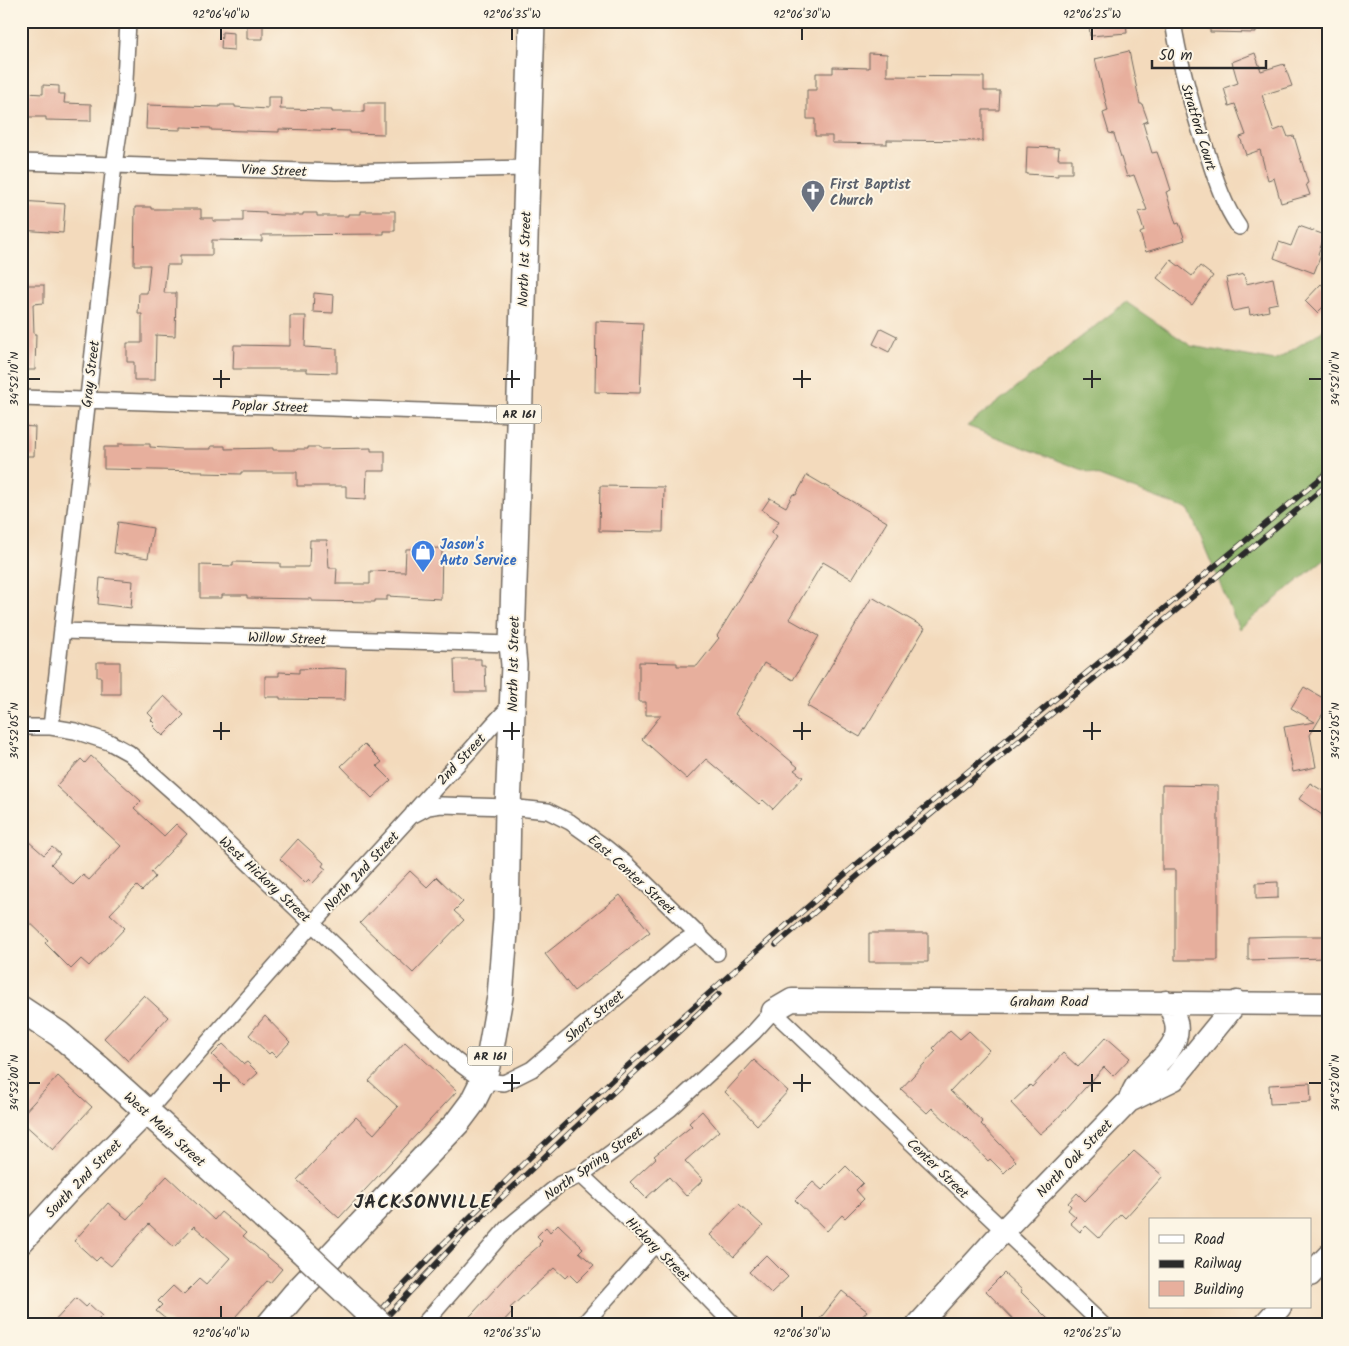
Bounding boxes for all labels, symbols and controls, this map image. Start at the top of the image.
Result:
text: 92°06'40"W [192,5,250,24]
text: 92°06'35"W [483,5,541,24]
text: 92°06'30"W [773,5,831,24]
text: 92°06'25"W [1063,5,1121,24]
scale bar [1152,38,1265,70]
text: 50 m [1159,44,1193,68]
street label: Stratford Court [1174,81,1222,174]
street label: Vine Street [241,159,308,183]
place label: First Baptist Church [830,174,911,212]
church icon: First Baptist Church [800,179,826,213]
street label: North 1st Street [512,210,538,307]
street label: Gray Street [76,339,106,409]
text: 34°52'10"N [5,352,24,406]
text: 34°52'10"N [1326,352,1345,406]
street label: Poplar Street [231,395,309,419]
road number: AR 161 [496,404,542,424]
place label: Jason's Auto Service [440,534,517,572]
shop icon: Jason's Auto Service [410,539,436,573]
street label: North 1st Street [502,615,526,712]
street label: Willow Street [248,627,327,651]
text: 34°52'05"N [5,702,24,760]
text: 34°52'05"N [1326,702,1345,760]
street label: 2nd Street [432,728,492,790]
street label: North 2nd Street [319,826,405,917]
street label: East Center Street [583,829,681,921]
street label: West Hickory Street [214,831,316,929]
street label: Short Street [560,985,630,1048]
street label: Graham Road [1010,991,1089,1013]
road number: AR 161 [468,1046,512,1066]
text: 34°52'00"N [5,1055,24,1111]
text: 34°52'00"N [1326,1055,1345,1111]
street label: West Main Street [118,1087,211,1173]
street label: North Oak Street [1031,1114,1118,1203]
street label: North Spring Street [540,1121,648,1206]
street label: Center Street [901,1133,974,1205]
street label: South 2nd Street [40,1134,128,1223]
district label: JACKSONVILLE [354,1188,492,1218]
street label: Hickory Street [620,1212,695,1288]
legend [1149,1218,1312,1308]
text: Road [1194,1228,1225,1252]
text: Railway [1194,1252,1242,1276]
text: Building [1194,1278,1244,1302]
text: 92°06'40"W [192,1324,250,1343]
text: 92°06'35"W [483,1324,541,1343]
text: 92°06'30"W [773,1324,831,1343]
text: 92°06'25"W [1063,1324,1121,1343]

